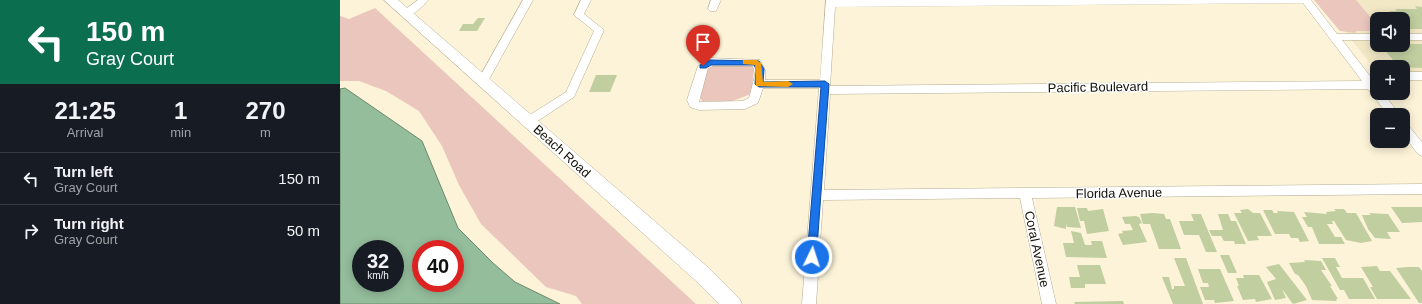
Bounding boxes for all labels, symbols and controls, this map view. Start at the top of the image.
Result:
map controls [1370,12,1410,148]
button: sound [1370,12,1410,52]
icon: left [20,16,72,68]
text: 150 m [86,16,165,47]
pin [686,25,720,66]
icon: arrive [692,31,714,53]
text: Gray Court [86,49,174,69]
button: + [1370,60,1410,100]
street label: Pacific Boulevard [1048,79,1148,95]
text: 21:25 [54,97,116,124]
text: 1 [174,97,187,124]
text: 270 [246,97,286,124]
button: − [1370,108,1410,148]
street label: Beach Road [530,121,594,181]
text: Arrival [67,125,104,140]
text: min [170,125,191,140]
text: m [260,125,271,140]
text: Turn left [54,163,113,180]
icon: left [20,168,42,190]
text: 150 m [278,170,320,187]
text: Gray Court [54,180,118,195]
street label: Florida Avenue [1076,185,1162,201]
street label: Coral Avenue [1022,209,1052,289]
text: Turn right [54,215,124,232]
icon: right [20,220,42,242]
text: 50 m [287,222,320,239]
text: Gray Court [54,232,118,247]
position arrow [791,236,833,278]
speed limit sign: 40 [412,240,464,292]
text: 32 [367,250,389,272]
text: km/h [367,270,389,281]

